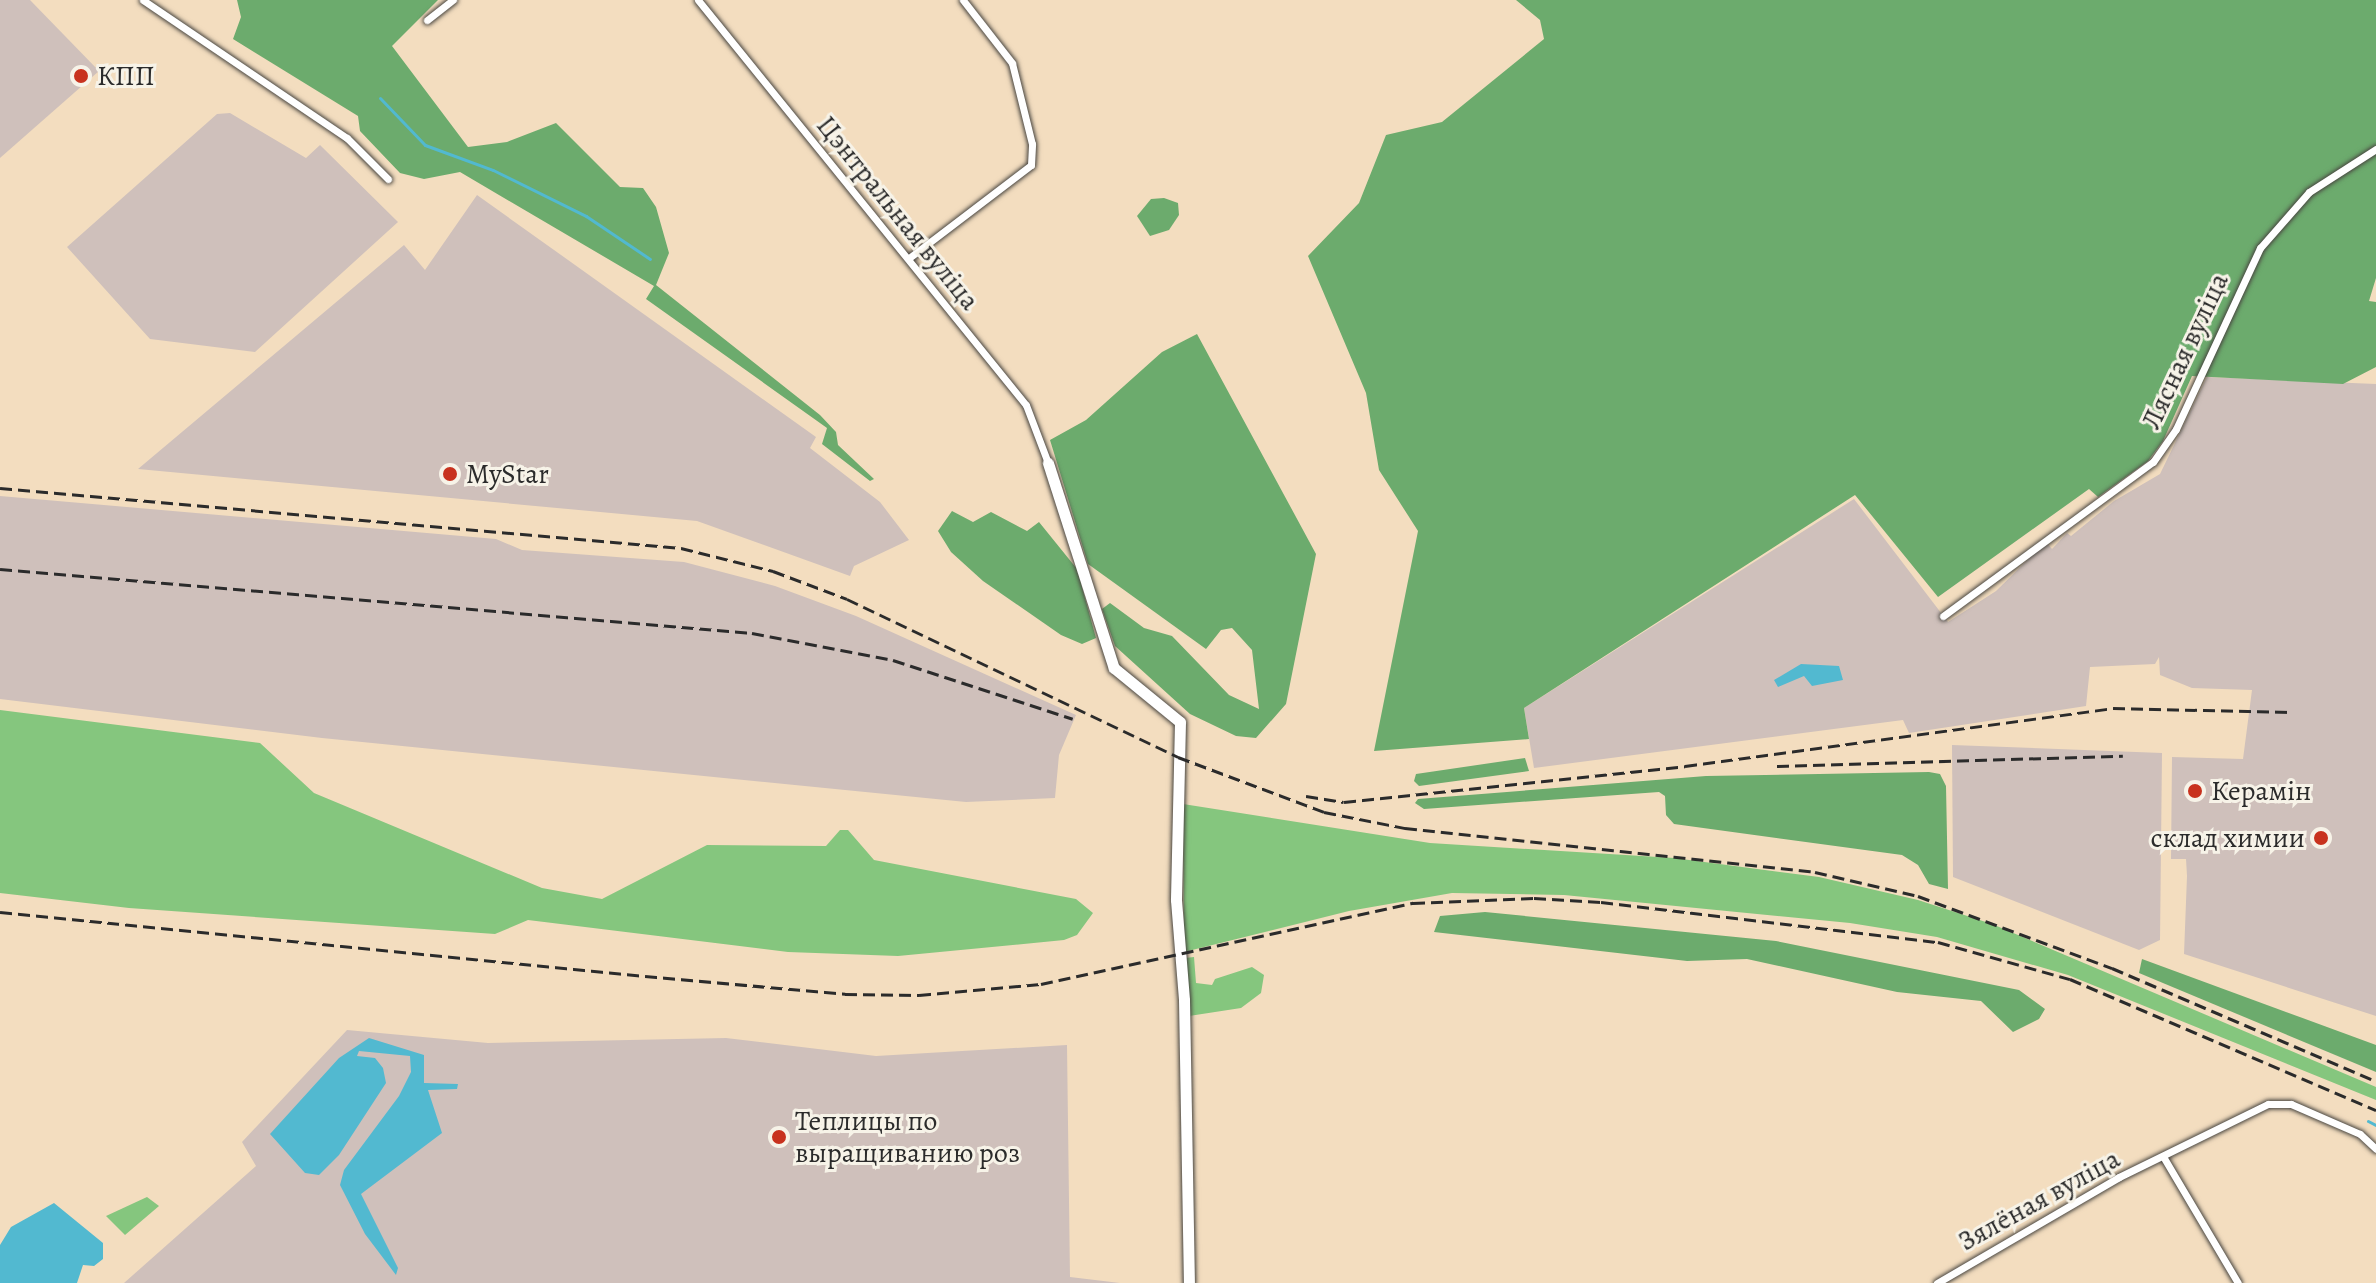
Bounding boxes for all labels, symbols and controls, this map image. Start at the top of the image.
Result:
place label: КПП [97,59,155,93]
marker: КПП [72,67,90,85]
street label: Цэнтральная вуліца [809,109,987,317]
street label: Лясная вуліца [2134,268,2236,434]
place label: MyStar [466,457,549,491]
marker: MyStar [441,465,459,483]
place label: Керамін [2211,774,2311,808]
marker: Керамін [2186,782,2204,800]
place label: склад химии [2150,821,2305,855]
marker: склад химии [2312,829,2330,847]
place label: Теплицы по выращиванию роз [795,1104,1020,1170]
marker: Теплицы по выращиванию роз [770,1128,788,1146]
street label: Зялёная вуліца [1952,1142,2126,1258]

